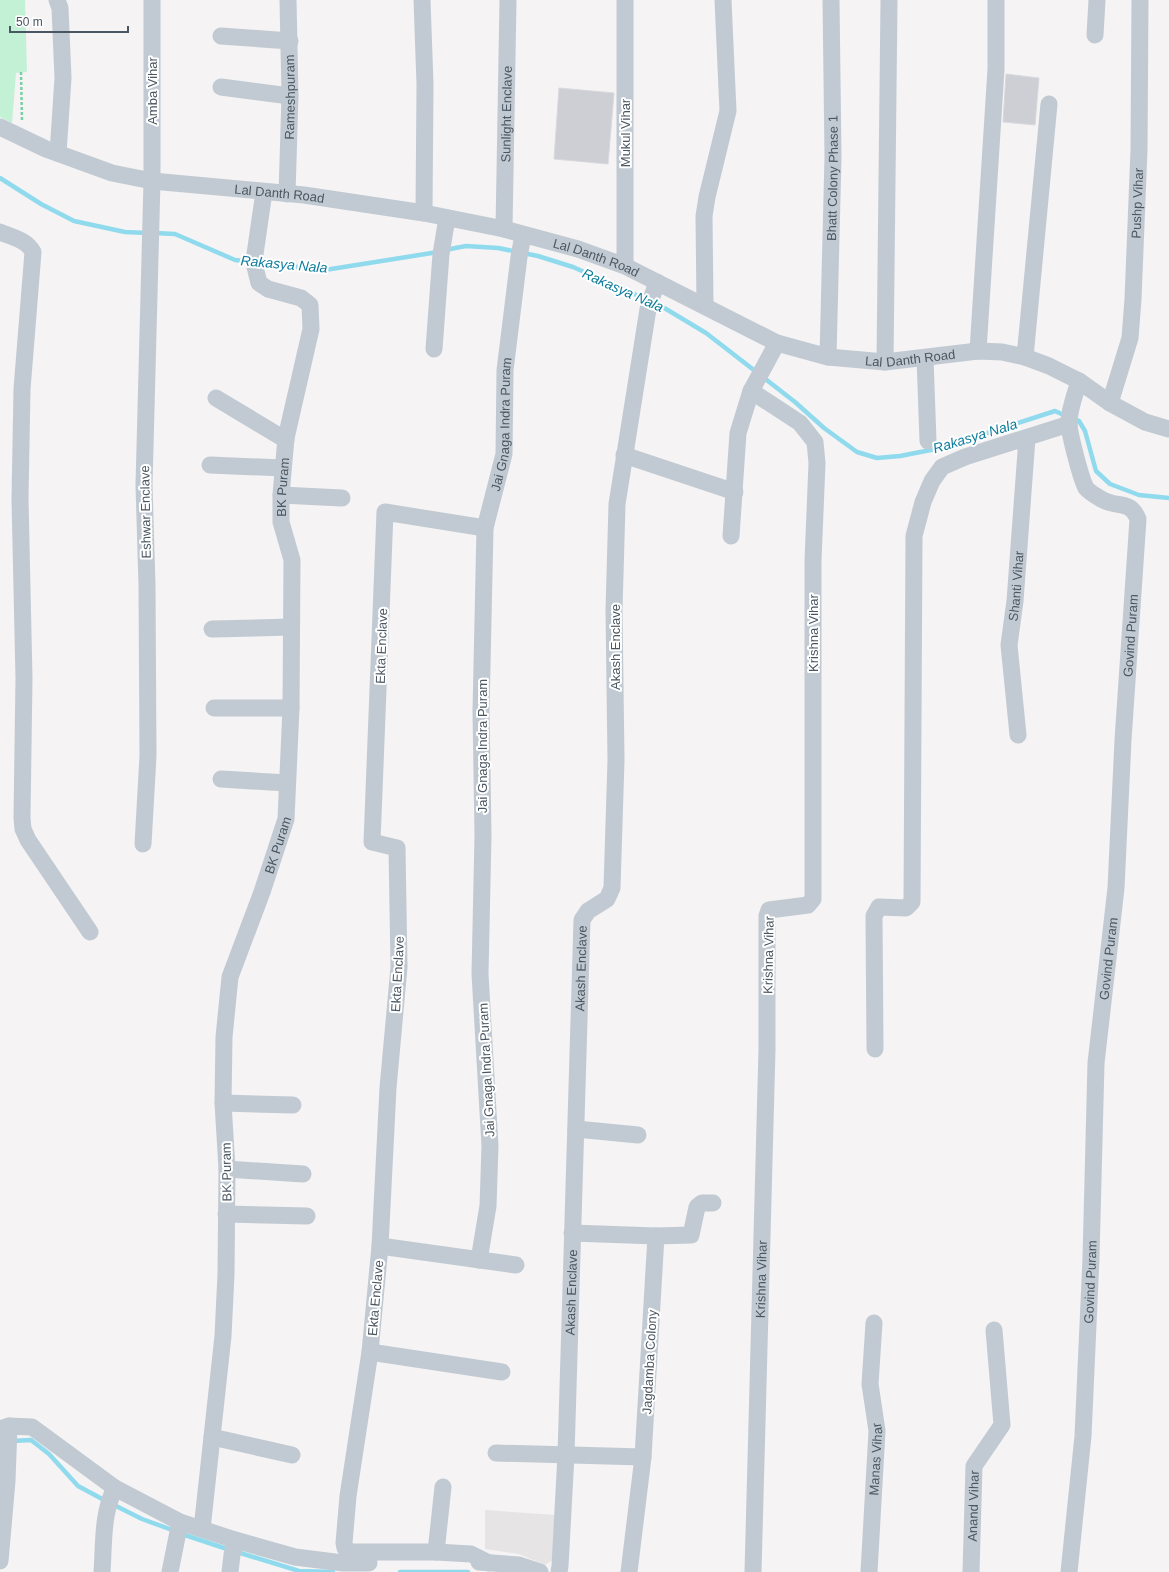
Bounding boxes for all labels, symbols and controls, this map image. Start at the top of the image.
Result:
scale bar [10,8,128,34]
text: 50 m [16,15,43,29]
street label: Rameshpuram [282,54,298,140]
street label: Amba Vihar [145,56,160,125]
street label: Sunlight Enclave [498,65,515,163]
street label: Mukul Vihar [618,98,633,167]
street label: Bhatt Colony Phase 1 [824,115,841,241]
street label: Pushp Vihar [1128,167,1146,239]
street label: Lal Danth Road [234,182,325,206]
street label: Lal Danth Road [551,236,642,280]
water label: Rakasya Nala [240,252,328,276]
water label: Rakasya Nala [580,265,666,315]
street label: Lal Danth Road [864,347,956,370]
street label: Jai Gnaga Indra Puram [488,357,515,493]
water label: Rakasya Nala [931,416,1019,456]
street label: BK Puram [274,457,292,517]
street label: Eshwar Enclave [137,465,154,559]
street label: Shanti Vihar [1005,549,1027,622]
street label: Krishna Vihar [806,593,821,672]
street label: Govind Puram [1120,594,1141,678]
street label: Akash Enclave [608,604,623,690]
street label: Ekta Enclave [373,608,390,684]
street label: Jai Gnaga Indra Puram [475,679,490,813]
street label: BK Puram [262,815,294,876]
street label: Krishna Vihar [760,915,777,994]
street label: Govind Puram [1096,917,1121,1001]
street label: Akash Enclave [572,925,590,1012]
street label: Ekta Enclave [388,936,407,1012]
street label: Jai Gnaga Indra Puram [475,1002,498,1137]
street label: BK Puram [218,1142,235,1202]
street label: Krishna Vihar [753,1239,770,1318]
street label: Govind Puram [1081,1240,1099,1324]
street label: Akash Enclave [563,1249,580,1336]
street label: Ekta Enclave [365,1260,386,1336]
street label: Jagdamba Colony [639,1309,660,1415]
street label: Manas Vihar [866,1421,885,1496]
street label: Anand Vihar [965,1469,982,1542]

